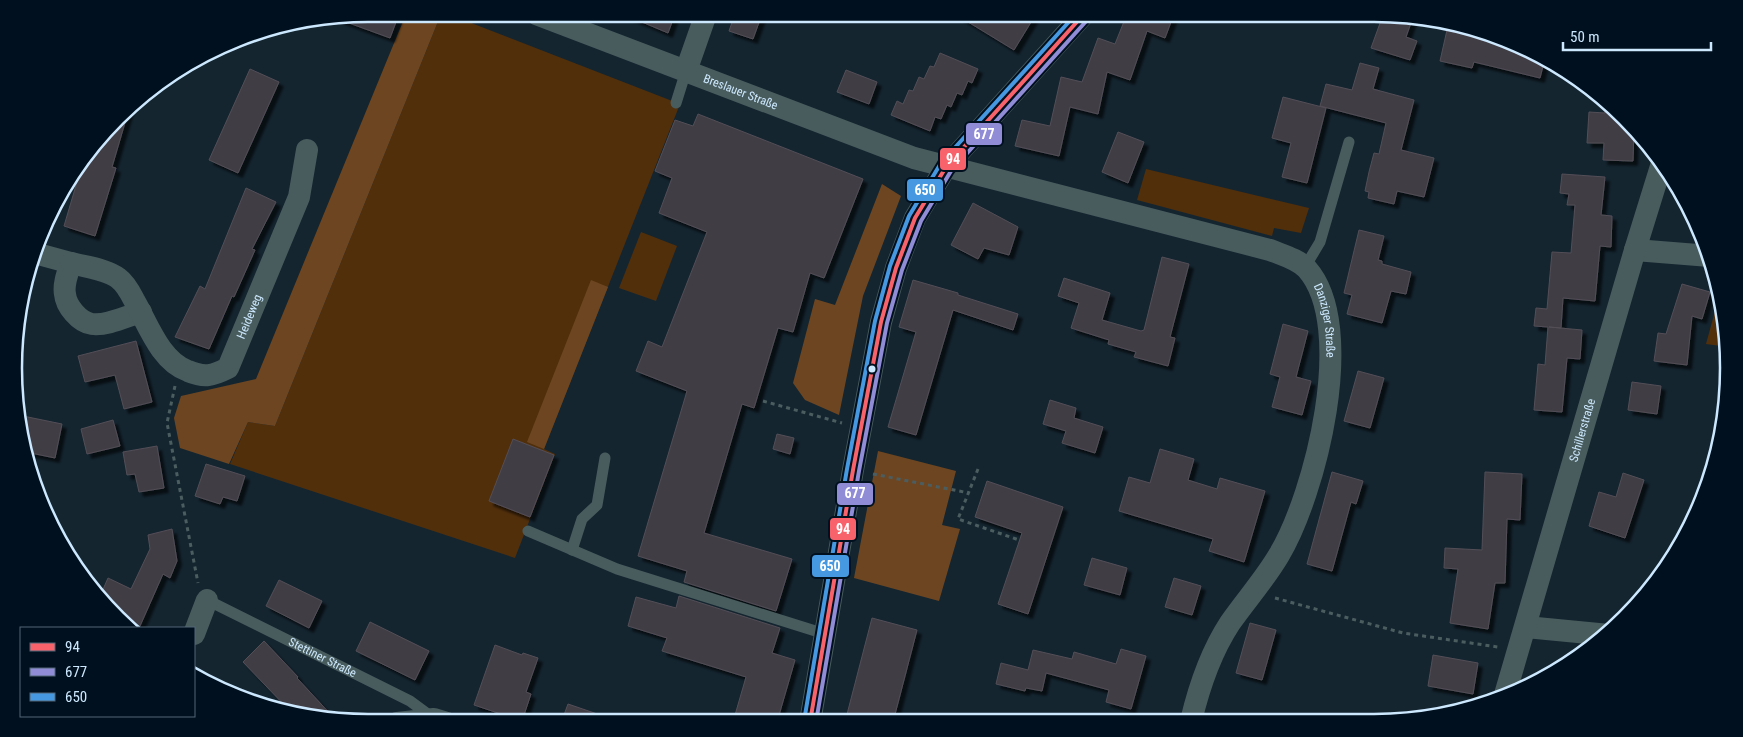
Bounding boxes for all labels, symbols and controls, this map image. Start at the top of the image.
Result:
scale bar [1563,20,1710,52]
text: 50 m [1570,28,1600,46]
street label: Breslauer Straße [702,71,780,113]
line badge: 677 [965,122,1003,146]
text: 677 [973,126,995,142]
line badge: 94 [939,147,967,171]
text: 94 [946,151,960,167]
line badge: 650 [906,178,944,202]
text: 650 [914,182,936,198]
street label: Danziger Straße [1311,281,1337,358]
street label: Heideweg [234,292,265,341]
unlabelled marker [867,364,877,374]
street label: Schillerstraße [1566,397,1598,463]
line badge: 677 [836,482,874,506]
text: 677 [844,485,866,501]
line badge: 94 [829,517,857,541]
text: 94 [836,521,850,537]
line badge: 650 [811,554,850,578]
text: 650 [819,558,841,574]
legend [20,627,195,717]
street label: Stettiner Straße [286,635,359,680]
text: 94 [65,638,80,656]
text: 677 [65,663,87,681]
text: 650 [65,688,87,706]

